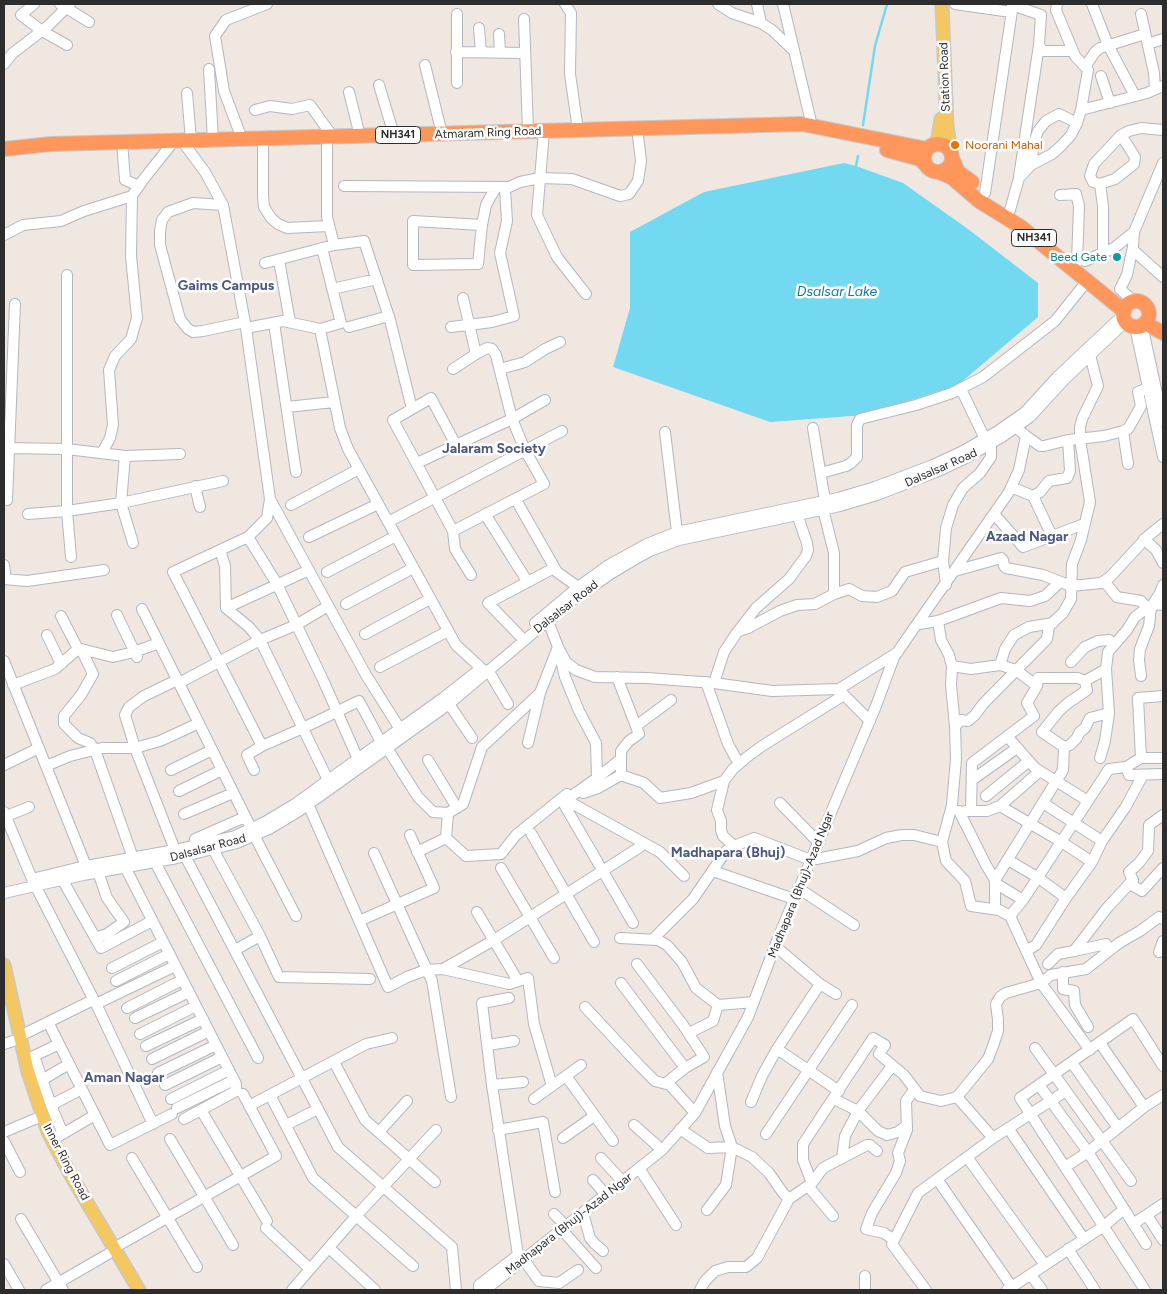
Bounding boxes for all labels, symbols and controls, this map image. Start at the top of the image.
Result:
street label: Station Road [937,42,953,112]
street label: Atmaram Ring Road [434,124,542,142]
road number: NH341 [376,126,420,144]
place label: Noorani Mahal [965,138,1043,152]
marker: Noorani Mahal [949,139,961,151]
road number: NH341 [1012,230,1056,247]
place label: Beed Gate [1050,250,1107,264]
marker: Beed Gate [1111,251,1123,263]
district label: Gaims Campus [178,278,274,294]
water label: Dsalsar Lake [797,284,877,300]
district label: Jalaram Society [442,441,546,457]
street label: Dalsalsar Road [903,446,979,490]
district label: Azaad Nagar [986,529,1068,545]
street label: Dalsalsar Road [531,577,601,637]
street label: Madhapara (Bhuj)-Azad Ngar [765,810,837,960]
street label: Dalsalsar Road [169,831,247,865]
district label: Madhapara (Bhuj) [671,845,785,861]
district label: Aman Nagar [84,1070,164,1086]
street label: Inner Ring Road [40,1121,92,1203]
street label: Madhapara (Bhuj)-Azad Ngar [503,1170,635,1278]

